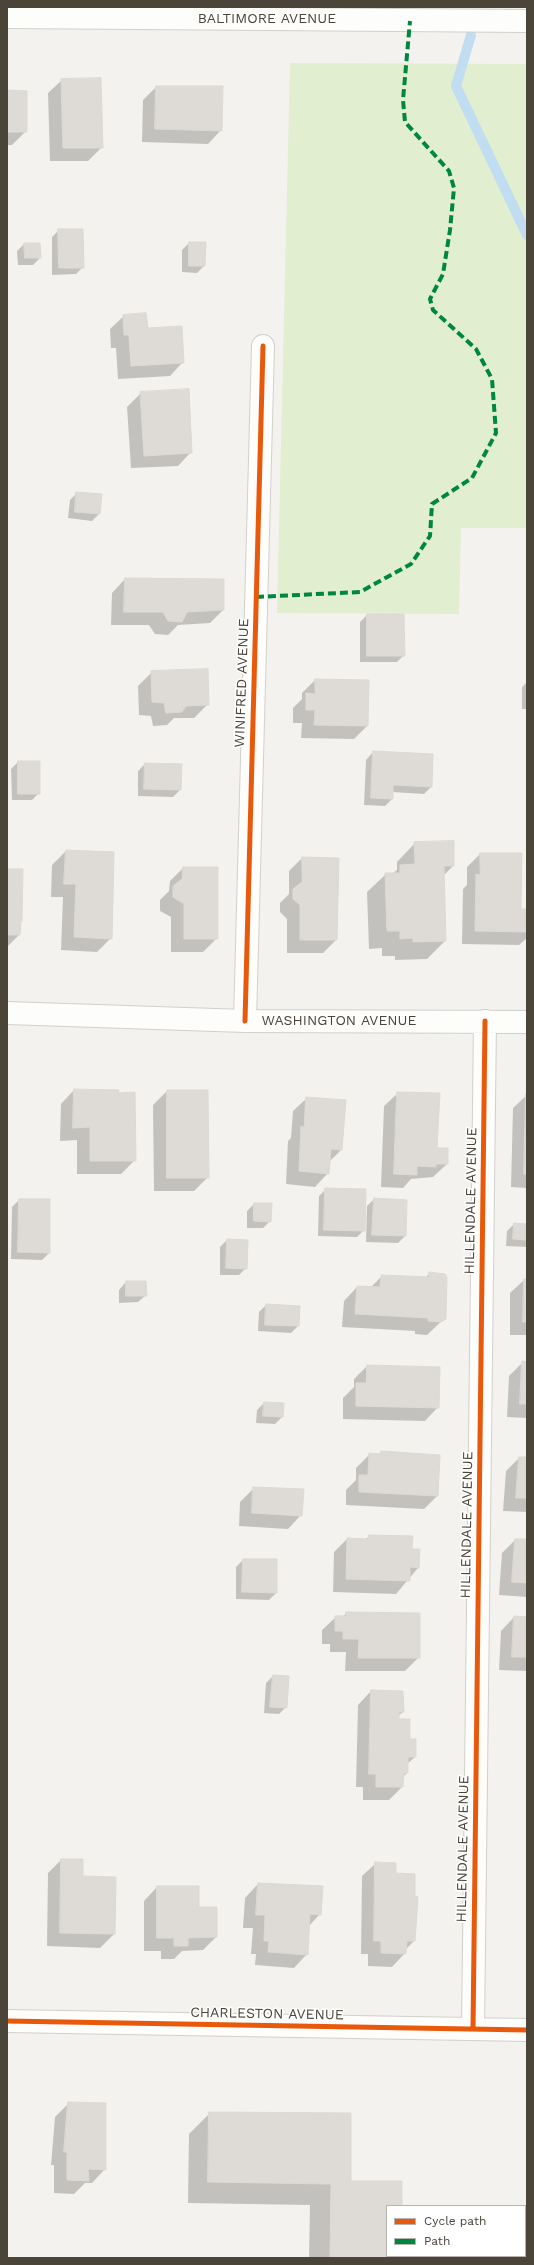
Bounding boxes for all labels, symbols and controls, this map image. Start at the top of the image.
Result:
street label: BALTIMORE AVENUE [198,11,336,27]
street label: WINIFRED AVENUE [231,618,253,748]
street label: WASHINGTON AVENUE [262,1013,416,1029]
street label: HILLENDALE AVENUE [461,1127,481,1275]
street label: HILLENDALE AVENUE [457,1451,477,1599]
street label: HILLENDALE AVENUE [453,1775,473,1923]
street label: CHARLESTON AVENUE [190,2004,344,2024]
legend [386,2205,526,2257]
text: Cycle path [424,2214,486,2228]
text: Path [424,2234,450,2248]

